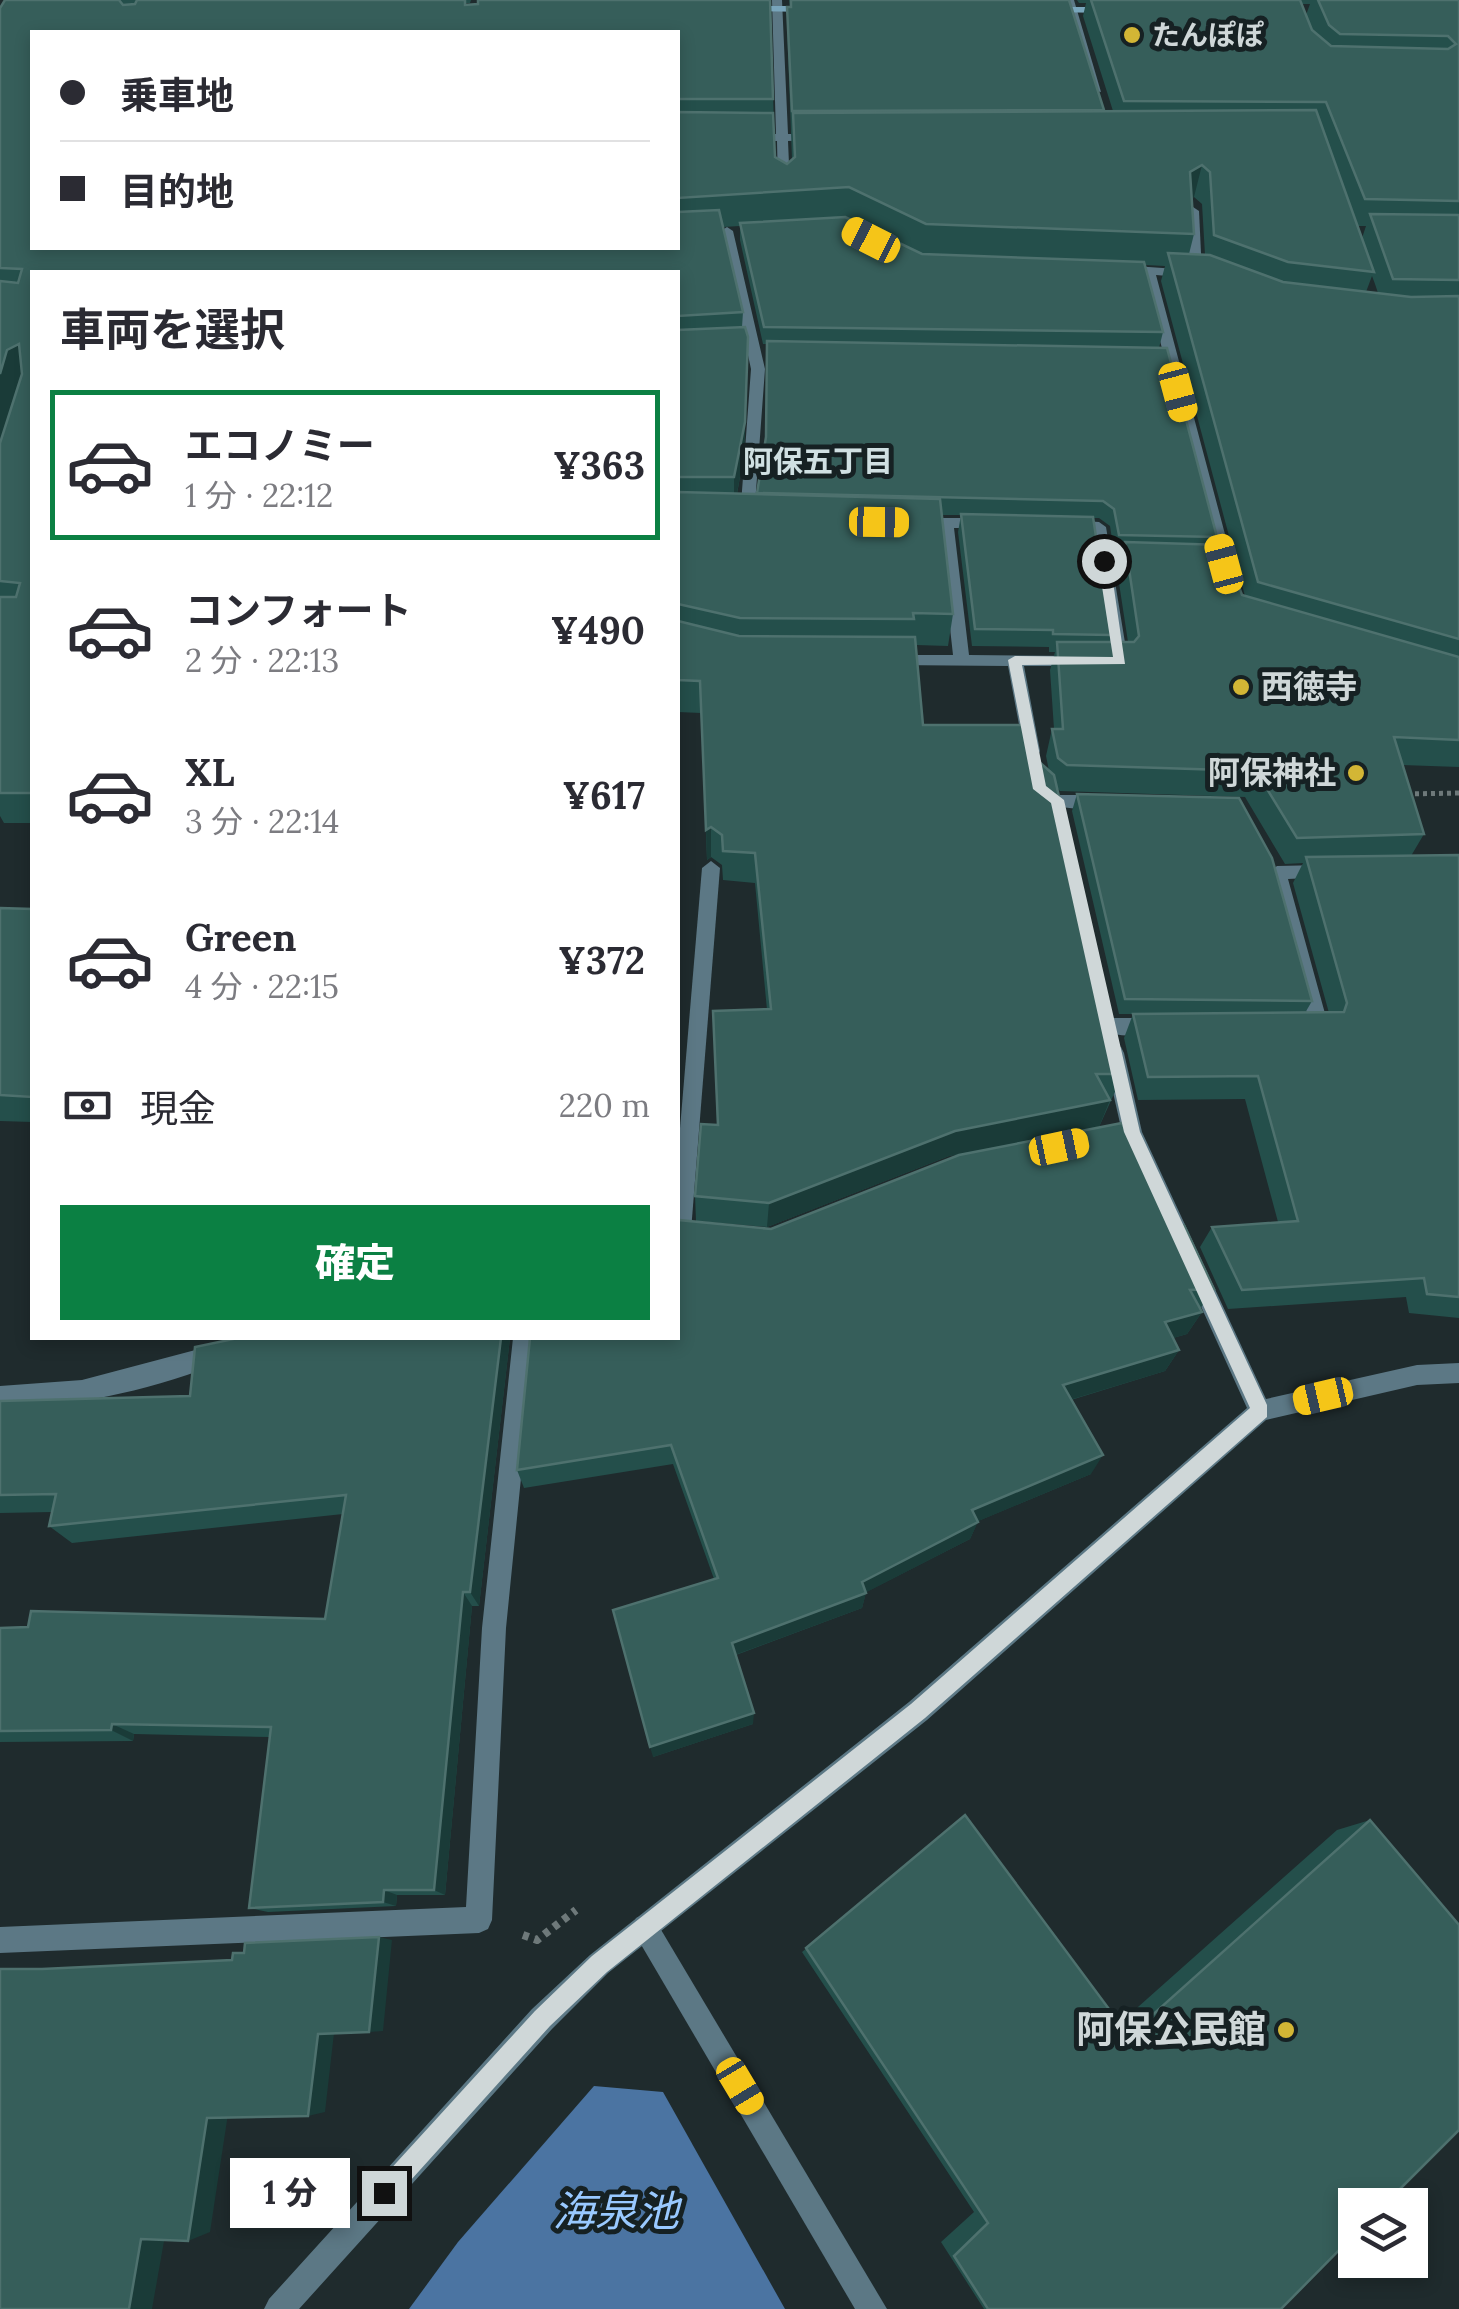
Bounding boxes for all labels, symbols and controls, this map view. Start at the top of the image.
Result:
place label: たんぽぽ [1152,17,1264,53]
marker: たんぽぽ [1121,24,1143,46]
text: 乗車地 [120,71,234,119]
text: 目的地 [120,167,234,215]
car [837,213,905,267]
text: 車両を選択 [60,301,285,358]
car [1156,359,1200,425]
icon: car [65,420,155,510]
text: エコノミー [185,421,375,469]
text: ¥363 [553,441,645,489]
district label: 阿保五丁目 [743,442,893,480]
text: 1 分 · 22:12 [185,475,333,516]
car [849,506,909,538]
car [1202,531,1246,597]
route start [1082,539,1127,584]
icon: car [65,585,155,675]
text: コンフォート [185,586,412,634]
text: ¥490 [551,606,645,654]
text: 2 分 · 22:13 [185,640,339,681]
place label: 西徳寺 [1261,666,1357,707]
marker: 西徳寺 [1230,676,1252,698]
text: XL [185,748,235,796]
icon: car [65,750,155,840]
place label: 阿保神社 [1208,752,1336,793]
marker: 阿保神社 [1345,762,1367,784]
text: ¥617 [562,771,645,819]
text: 3 分 · 22:14 [185,801,339,842]
text: Green [185,913,297,961]
icon: car [65,915,155,1005]
text: ¥372 [558,936,645,984]
text: 4 分 · 22:15 [185,966,339,1007]
icon: cash [60,1078,115,1133]
text: 現金 [140,1084,216,1132]
text: 220 m [559,1085,650,1126]
car [1027,1126,1091,1168]
button: 確定 [60,1205,650,1320]
car [1290,1375,1356,1417]
place label: 阿保公民館 [1076,2005,1266,2053]
marker: 阿保公民館 [1275,2019,1297,2041]
car [712,2053,768,2119]
callout: 1 分 [229,2158,349,2228]
route end [362,2171,407,2216]
text: 1 分 [263,2172,317,2213]
water label: 海泉池 [553,2184,683,2238]
map controls [1338,2188,1428,2278]
button: layers [1338,2188,1428,2278]

